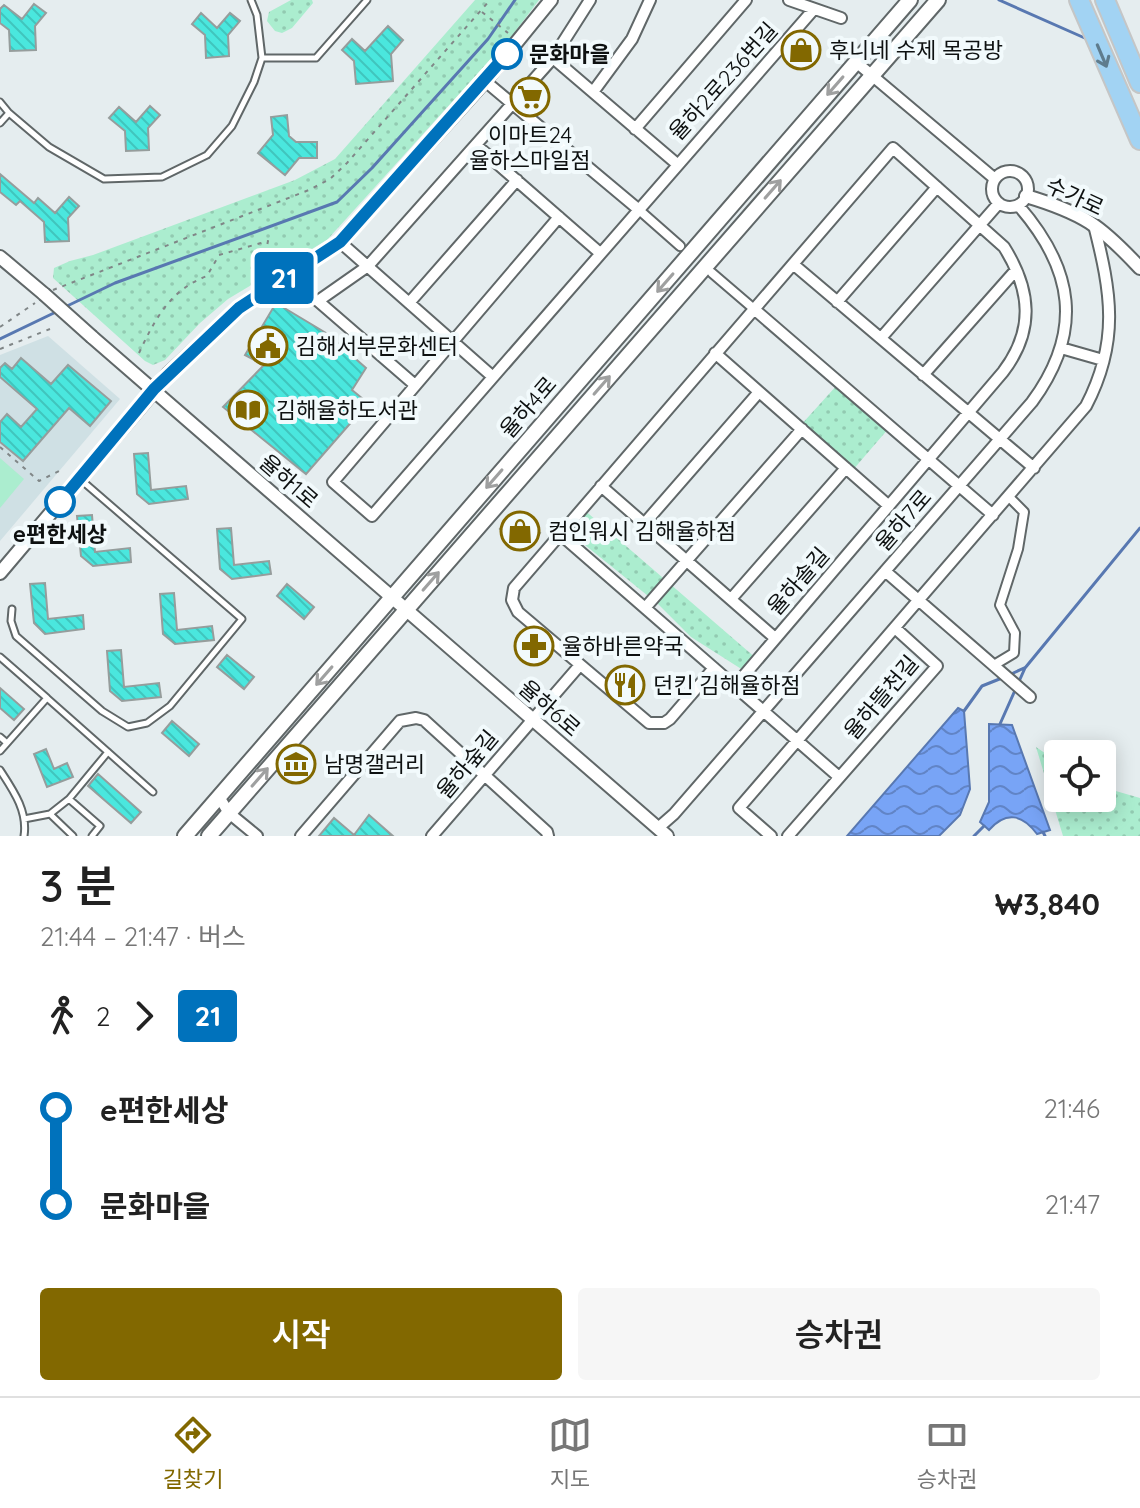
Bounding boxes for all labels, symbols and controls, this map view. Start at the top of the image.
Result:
street label: 율하2로236번길 [663,16,783,146]
shop icon: 후니네 수제 목공방 [780,29,822,71]
place label: 후니네 수제 목공방 [829,36,1003,64]
marker: 문화마을 [492,39,522,69]
place label: 문화마을 [529,40,610,68]
one-way arrow [1095,44,1110,68]
supermarket icon: 이마트24 율하스마일점 [509,76,551,118]
one-way arrow [826,76,844,96]
place label: 이마트24 율하스마일점 [469,121,591,174]
street label: 수가로 [1042,170,1108,222]
one-way arrow [763,180,781,200]
line badge: 21 [248,252,320,304]
text: 21 [271,260,297,295]
one-way arrow [656,272,674,292]
public building icon: 김해서부문화센터 [247,325,289,367]
place label: 김해서부문화센터 [296,332,458,360]
street label: 율하4로 [494,371,562,443]
one-way arrow [592,376,610,396]
library icon: 김해율하도서관 [227,389,269,431]
place label: 김해율하도서관 [276,396,418,424]
street label: 율하1로 [254,448,324,514]
one-way arrow [486,469,504,489]
street label: 율하7로 [869,484,937,556]
marker: e편한세상 [45,487,75,517]
shop icon: 컴인워시 김해율하점 [499,510,541,552]
place label: 컴인워시 김해율하점 [548,517,736,545]
place label: e편한세상 [13,520,107,548]
street label: 율하솔길 [761,541,835,621]
one-way arrow [422,572,440,592]
pharmacy icon: 율하바른약국 [513,625,555,667]
place label: 율하바른약국 [562,632,683,660]
street label: 율하뜰천길 [838,649,924,745]
restaurant icon: 던킨 김해율하점 [604,664,646,706]
one-way arrow [315,665,333,685]
place label: 던킨 김해율하점 [653,671,801,699]
street label: 율하6로 [513,674,587,742]
street label: 율하숲길 [430,724,504,804]
map controls [1044,740,1116,812]
button: locate [1044,740,1116,812]
museum icon: 남명갤러리 [275,743,317,785]
place label: 남명갤러리 [324,750,425,778]
one-way arrow [251,768,269,788]
text: 3 분 [40,858,116,913]
text: ₩3,840 [995,885,1100,923]
text: 21:44 – 21:47 · 버스 [40,920,246,953]
icon: walk [40,994,84,1038]
icon: forward [122,994,166,1038]
text: 21 [194,998,221,1033]
text: 2 [96,1000,110,1033]
text: e편한세상 [100,1091,228,1129]
text: 21:46 [1043,1092,1100,1125]
text: 문화마을 [100,1187,210,1225]
text: 21:47 [1045,1188,1100,1221]
button: 시작 [40,1288,562,1380]
button: 승차권 [578,1288,1100,1380]
tab: 길찾기 [162,1413,223,1493]
tab: 지도 [548,1413,592,1493]
tab: 승차권 [917,1413,978,1493]

